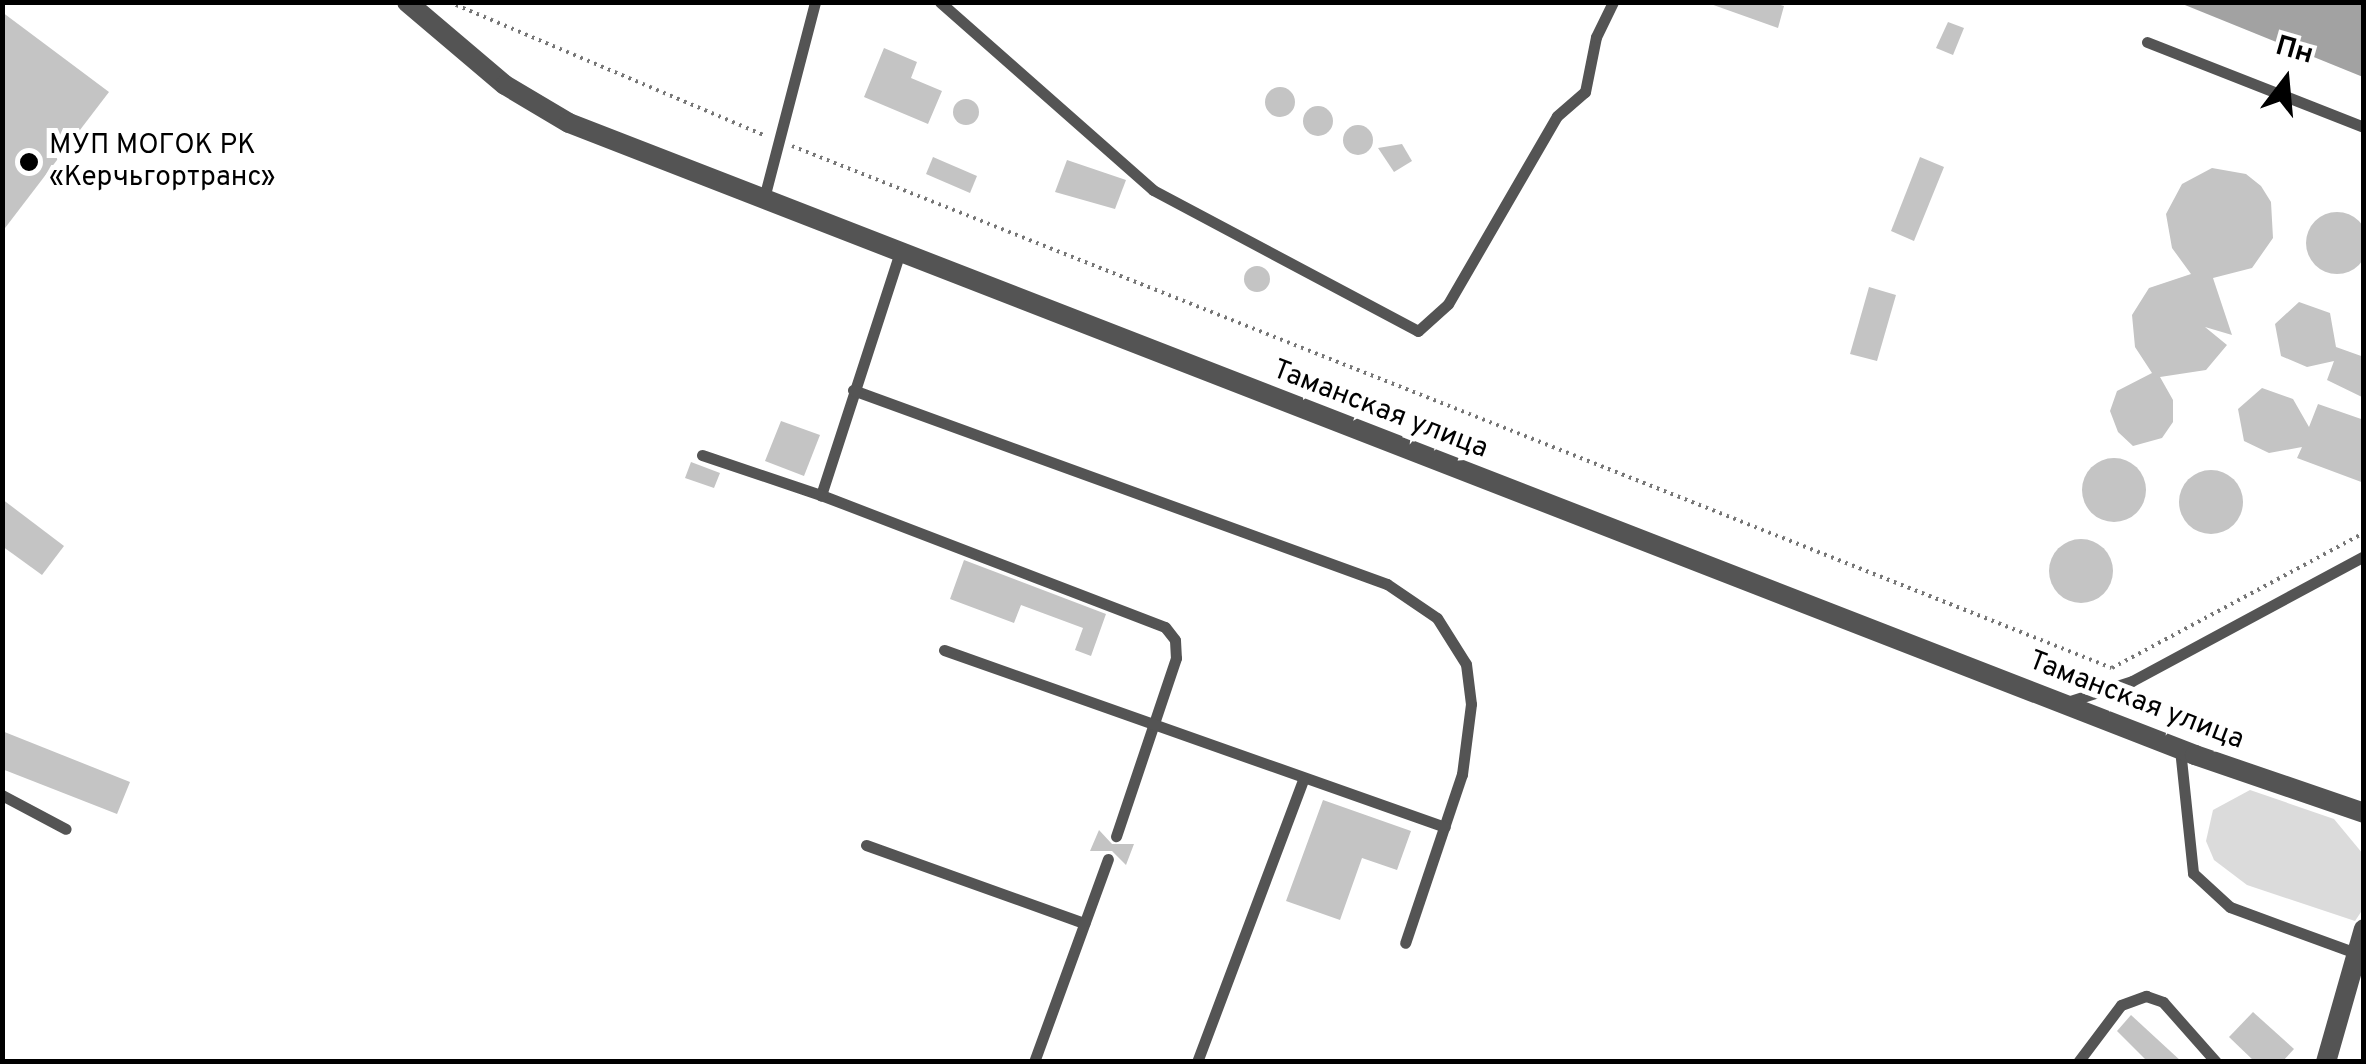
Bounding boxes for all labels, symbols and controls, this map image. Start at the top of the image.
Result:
text: Пн [2271,29,2317,74]
north arrow [2236,30,2336,130]
place label: МУП МОГОК РК «Керчьгортранс» [49,129,275,195]
marker: МУП МОГОК РК «Керчьгортранс» [18,151,40,173]
street label: Таманская улица [1268,353,1492,467]
street label: Таманская улица [2024,644,2248,758]

